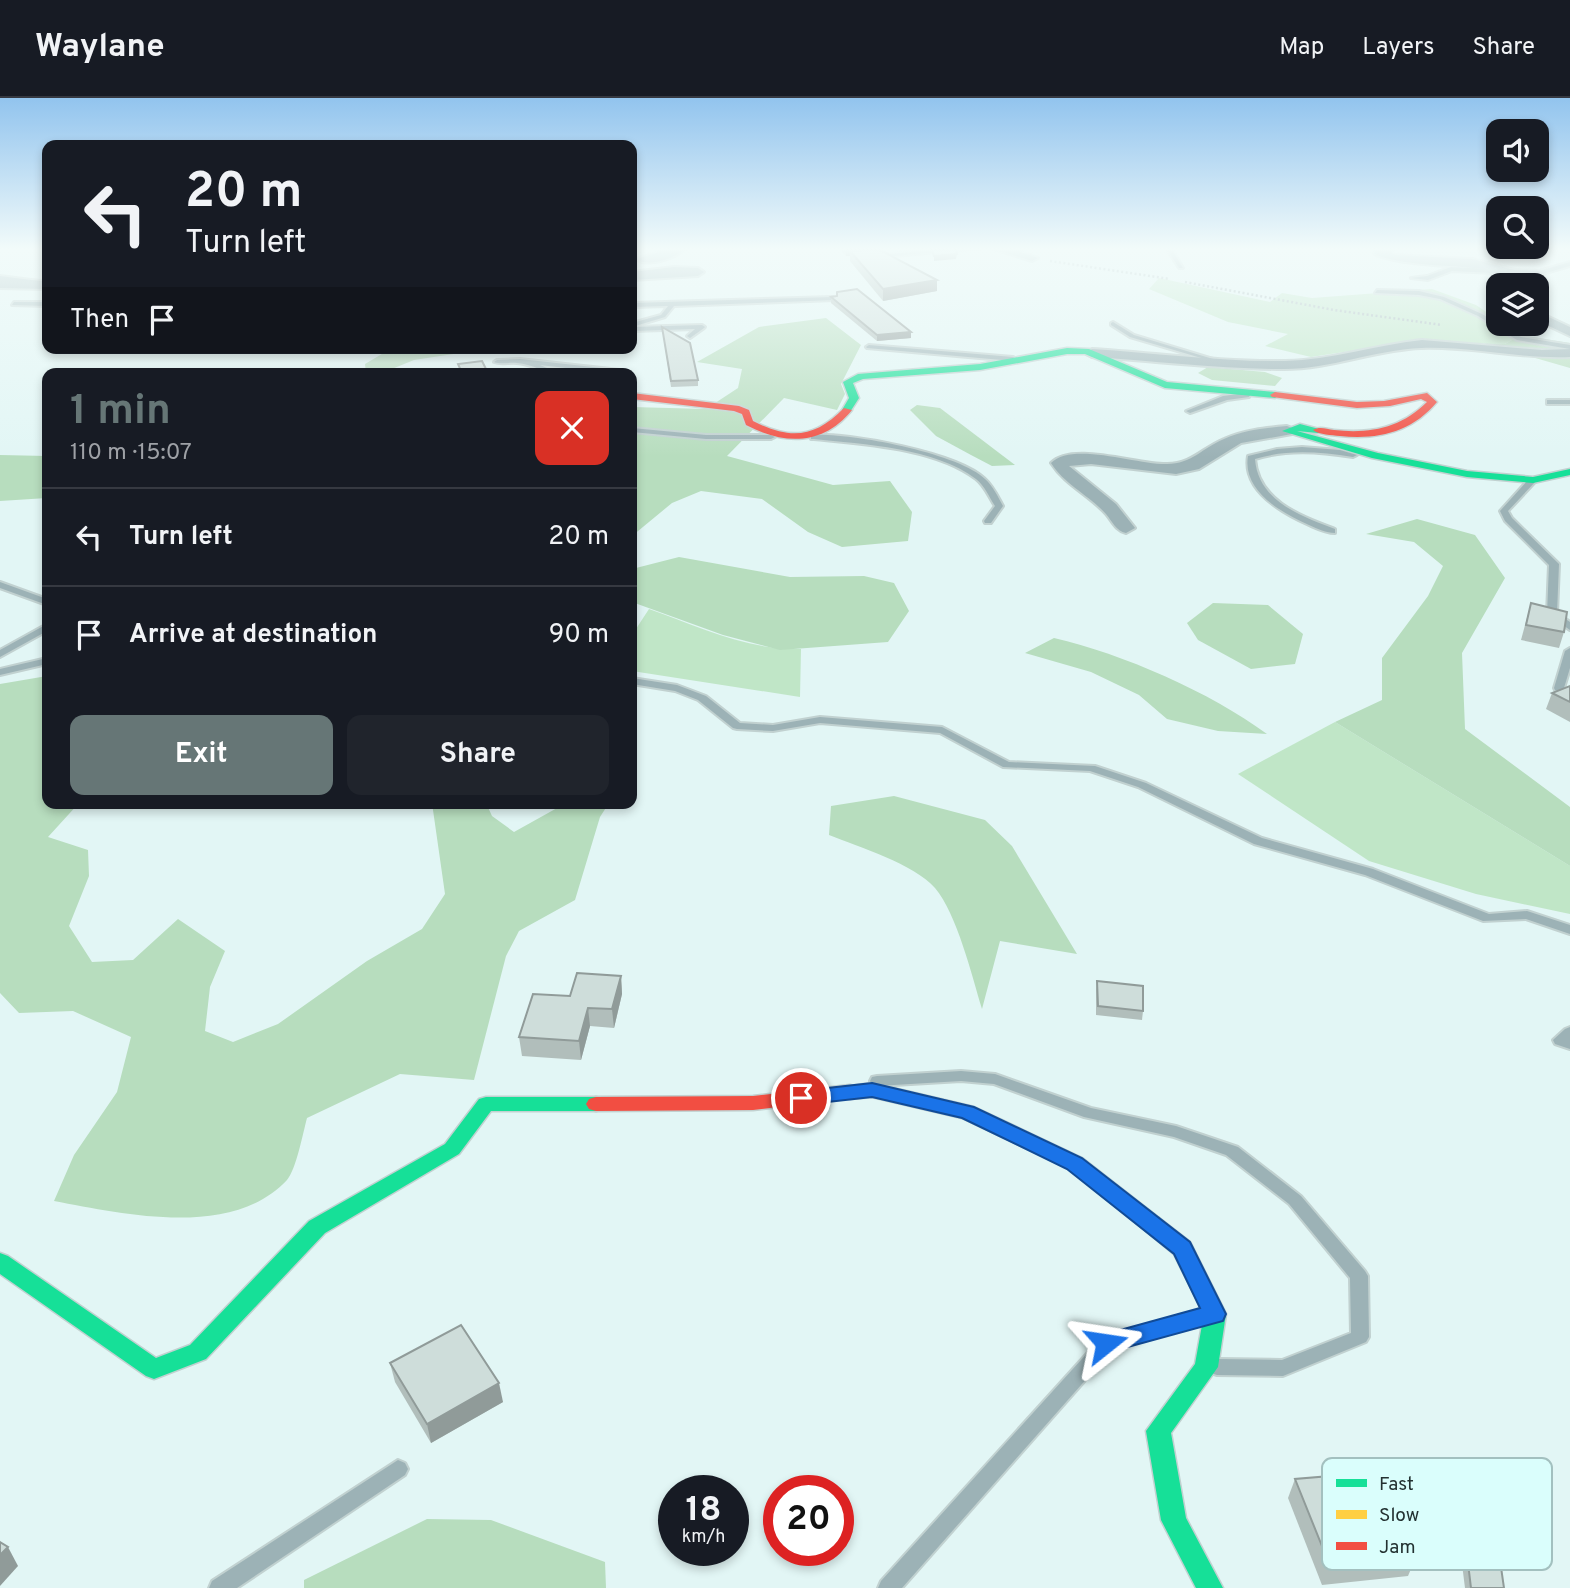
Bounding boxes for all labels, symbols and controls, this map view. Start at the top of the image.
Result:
text: Waylane [35,27,165,69]
text: Map [1279,33,1324,63]
text: Layers [1362,33,1434,63]
text: Share [1472,33,1535,63]
map controls [1486,119,1549,336]
button: sound [1486,119,1549,182]
text: 20 m [185,163,302,225]
icon: left [70,168,161,259]
button: search [1486,196,1549,259]
text: Turn left [185,224,306,264]
button: layers [1486,273,1549,336]
icon: arrive [143,301,181,339]
text: Then [70,304,129,337]
text: 1 min [70,386,171,439]
button: close [535,391,609,465]
text: 110 m · 15:07 [70,439,192,468]
icon: left [70,518,108,556]
text: Turn left [129,521,233,554]
text: 20 m [548,521,609,554]
icon: arrive [70,616,108,654]
text: Arrive at destination [129,619,377,652]
text: 90 m [549,619,609,652]
button: Exit [70,715,333,795]
button: Share [347,715,609,795]
pin [771,1068,831,1128]
icon: arrive [782,1079,820,1117]
position arrow [1069,1306,1143,1380]
legend [1322,1458,1552,1570]
text: Fast [1379,1473,1414,1497]
speed limit sign: 20 [763,1475,854,1566]
text: 18 [685,1489,722,1533]
text: Slow [1379,1504,1419,1528]
text: km/h [682,1526,725,1549]
text: Jam [1379,1536,1416,1560]

